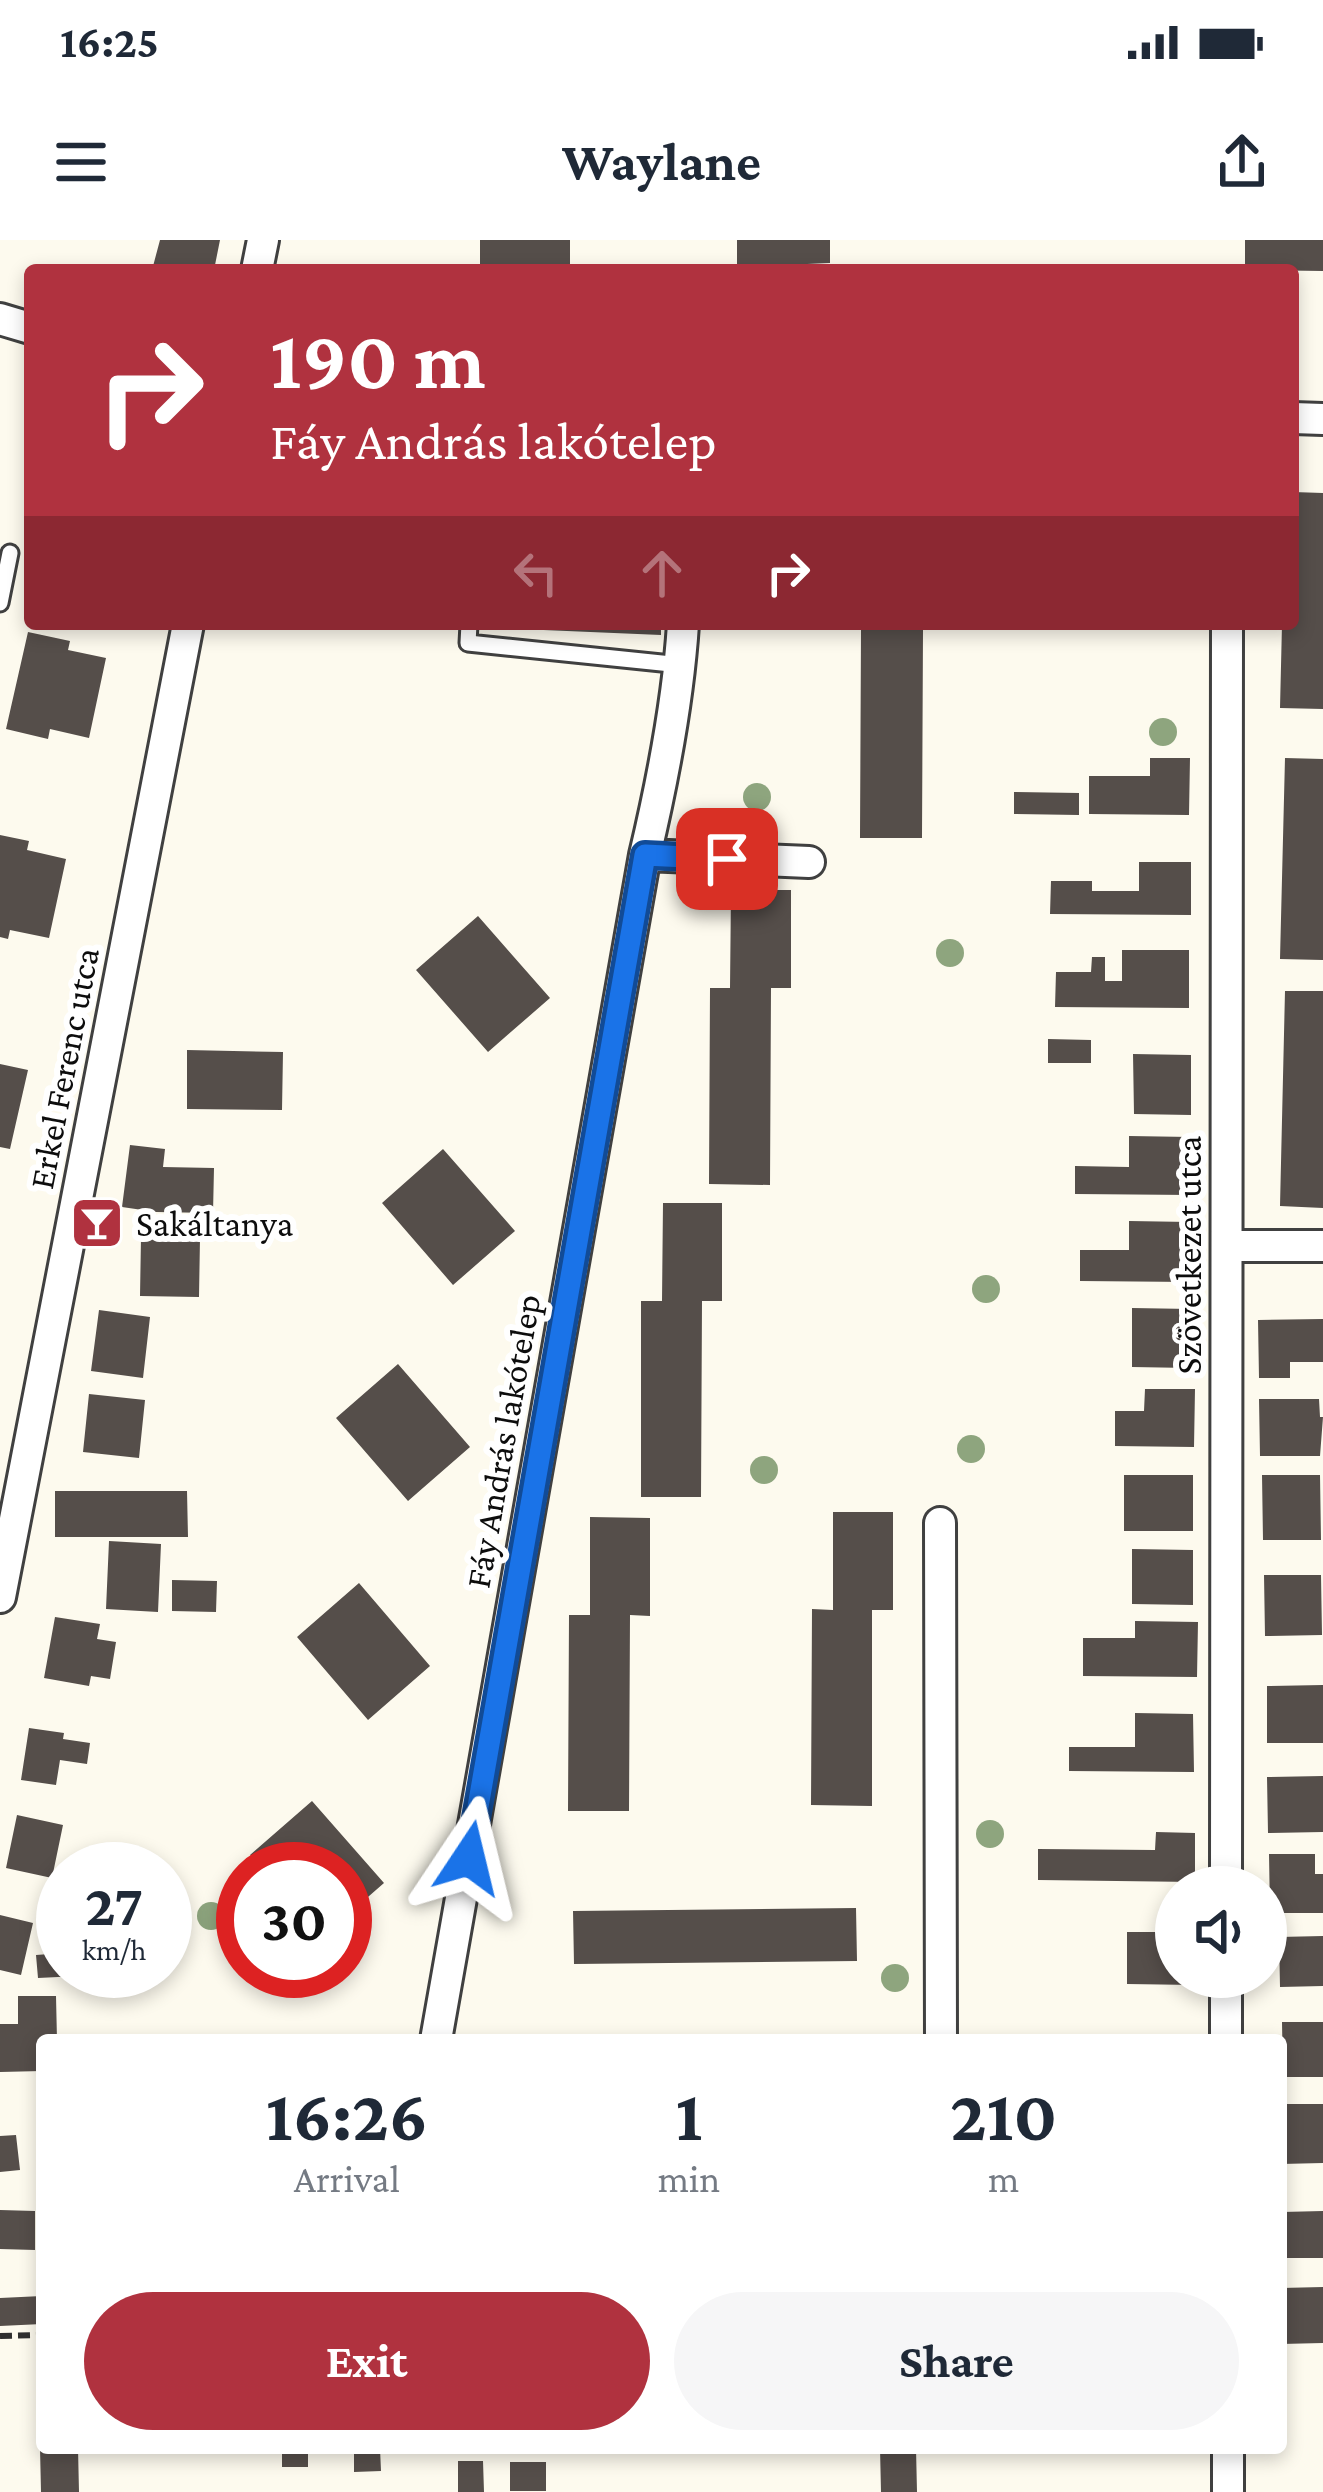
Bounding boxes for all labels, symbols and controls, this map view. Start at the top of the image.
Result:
text: 16:25 [60,17,159,67]
icon: menu [48,129,114,195]
icon: share [1209,129,1275,195]
text: Waylane [562,132,761,192]
icon: right [72,312,228,468]
text: 190 m [270,313,486,406]
text: Fáy András lakótelep [270,411,717,471]
icon: left [503,540,569,606]
icon: ahead [629,540,695,606]
icon: right [755,540,821,606]
pin [676,808,778,910]
icon: arrive [694,826,760,892]
street label: Erkel Ferenc utca [21,944,107,1192]
street label: Szövetkezet utca [1169,1136,1209,1374]
bar icon: Sakáltanya [69,1195,125,1251]
place label: Sakáltanya [136,1204,293,1244]
street label: Fáy András lakótelep [457,1291,549,1591]
position arrow [406,1795,532,1921]
speed limit sign: 30 [216,1842,372,1998]
map controls [1155,1866,1287,1998]
button: sound [1155,1866,1287,1998]
text: 27 [85,1871,143,1938]
text: km/h [82,1933,146,1966]
text: 16:26 [266,2075,428,2155]
text: 1 [675,2075,702,2155]
text: 210 [950,2075,1057,2155]
text: Arrival [294,2157,400,2200]
text: min [658,2157,720,2200]
text: m [988,2157,1019,2200]
button: Exit [84,2292,650,2430]
button: Share [674,2292,1239,2430]

